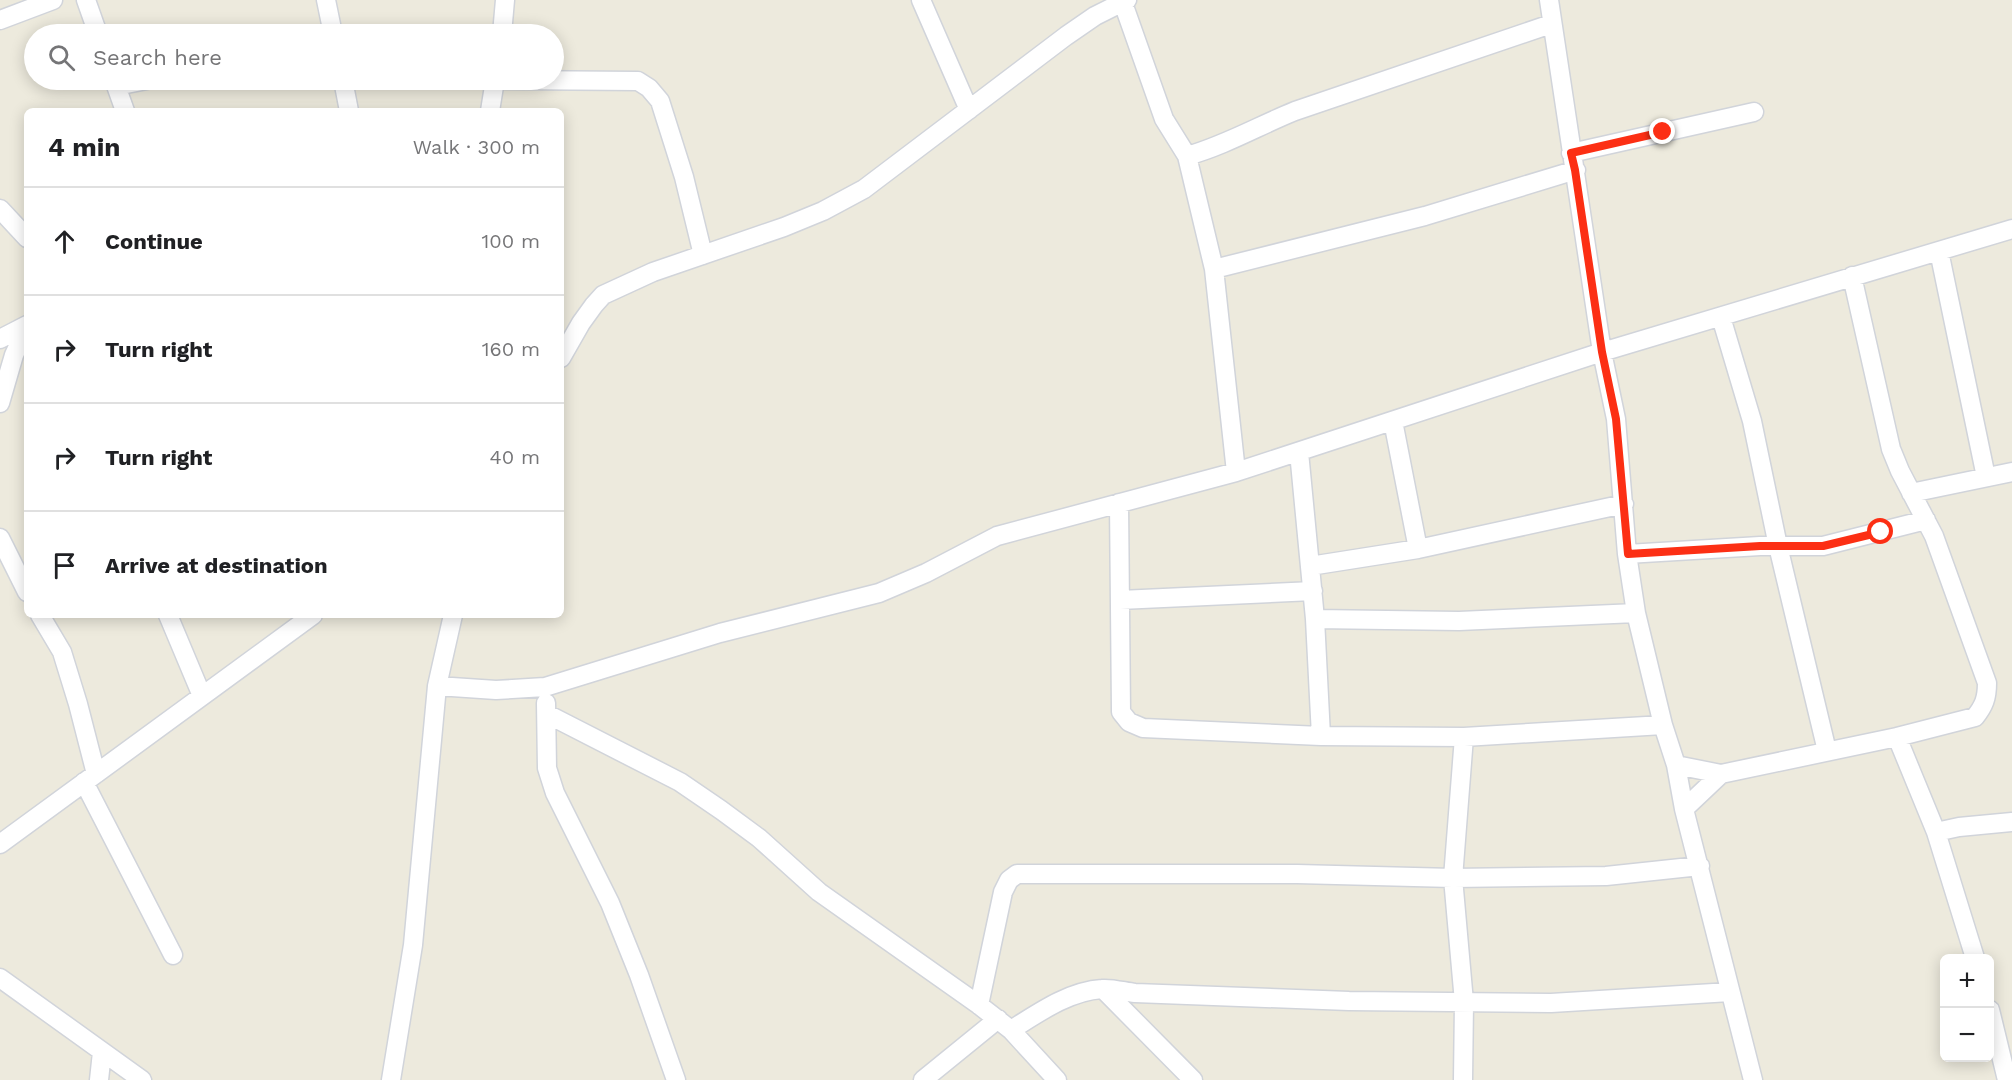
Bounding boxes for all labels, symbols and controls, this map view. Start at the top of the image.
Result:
search box [24,24,564,90]
icon: search [45,41,78,74]
text: Search here [93,45,222,70]
route end [1649,118,1675,144]
text: 4 min [48,132,120,162]
text: Walk · 300 m [413,135,540,159]
icon: ahead [48,225,81,258]
text: Continue [105,229,203,254]
text: 100 m [481,229,540,253]
icon: right [48,333,81,366]
text: Turn right [105,337,212,362]
text: 160 m [482,337,540,361]
icon: right [48,441,81,474]
text: Turn right [105,445,212,470]
text: 40 m [489,445,540,469]
route start [1867,518,1893,544]
icon: arrive [48,549,81,582]
text: Arrive at destination [105,553,328,578]
map controls [1940,954,1994,1062]
button: + [1940,954,1994,1008]
button: − [1940,1008,1994,1062]

